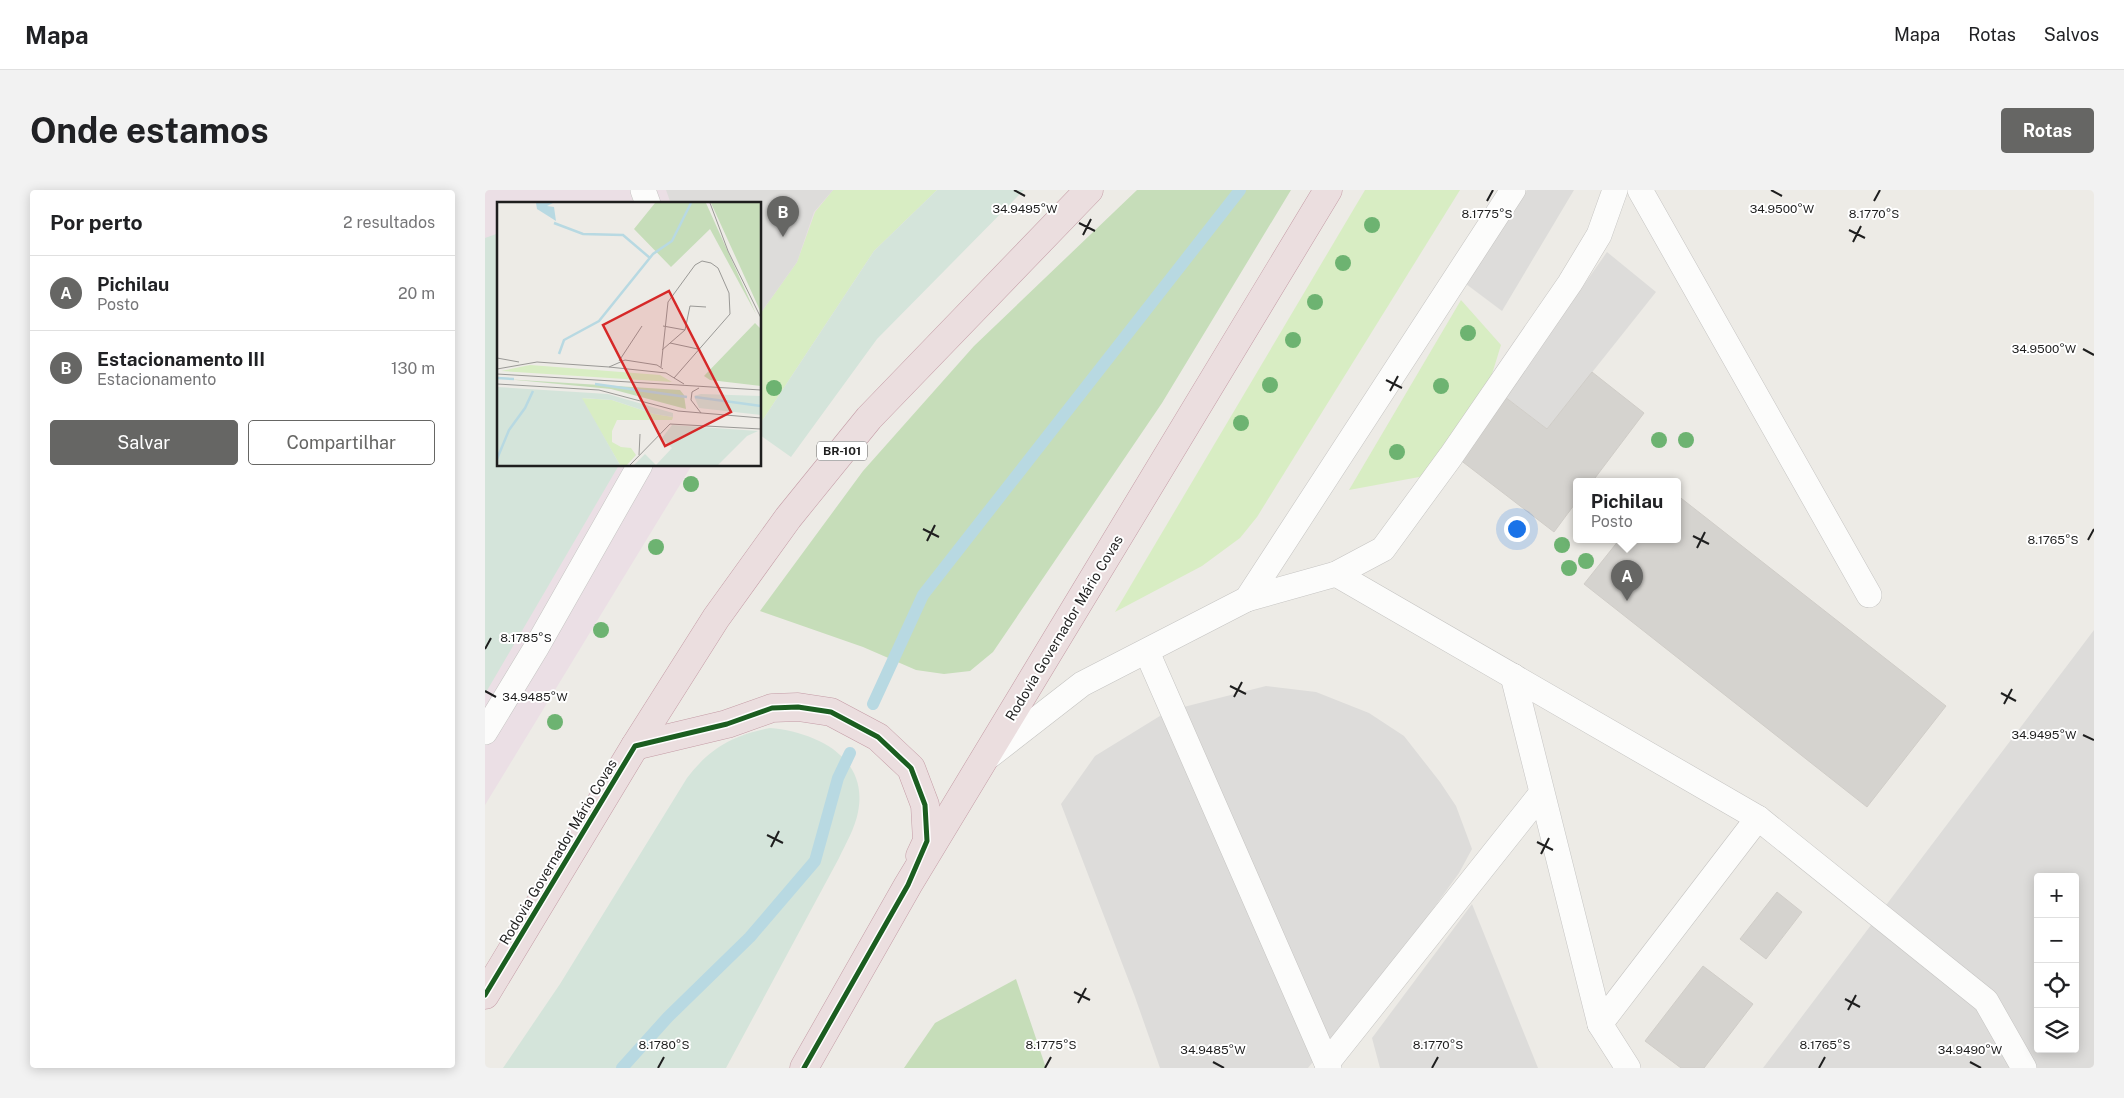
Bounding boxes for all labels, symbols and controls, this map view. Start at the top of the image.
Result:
text: Mapa [25,21,89,49]
text: Mapa [1894,24,1940,45]
text: Rotas [1968,24,2016,45]
text: Salvos [2044,24,2099,45]
button: Rotas [2001,108,2094,153]
text: Onde estamos [30,110,269,151]
pin: B [767,196,799,237]
inset map [497,202,761,466]
text: 34.9495°W [993,202,1058,216]
text: 34.9500°W [1750,202,1815,216]
text: 8.1775°S [1461,207,1513,221]
text: 8.1770°S [1849,207,1899,221]
text: Por perto [50,210,143,235]
text: 2 resultados [343,213,435,232]
text: Pichilau [97,273,169,295]
text: A [60,284,72,303]
text: 20 m [398,284,435,303]
text: Posto [97,295,139,314]
text: 34.9500°W [2012,342,2077,356]
text: Estacionamento III [97,348,265,370]
text: B [61,359,71,378]
text: 130 m [391,359,435,378]
text: Estacionamento [97,370,216,389]
button: Salvar [50,420,238,465]
button: Compartilhar [248,420,435,465]
road number: BR-101 [817,442,867,460]
popup [1573,478,1681,543]
text: Pichilau [1591,490,1663,512]
text: Posto [1591,512,1633,531]
your location [1504,516,1530,542]
street label: Rodovia Governador Mário Covas [1002,532,1126,724]
text: 8.1765°S [2027,533,2079,547]
pin: A [1611,560,1643,601]
text: 8.1785°S [500,631,552,645]
text: 34.9485°W [502,690,568,704]
text: 34.9495°W [2012,728,2077,742]
street label: Rodovia Governador Mário Covas [496,756,620,948]
map controls [2034,873,2079,1053]
button: + [2034,873,2079,918]
button: − [2034,918,2079,963]
button: locate [2034,963,2079,1008]
button: layers [2034,1008,2079,1053]
text: 8.1780°S [639,1038,689,1052]
text: 8.1775°S [1025,1038,1077,1052]
text: 8.1770°S [1413,1038,1463,1052]
text: 8.1765°S [1799,1038,1851,1052]
text: 34.9485°W [1180,1043,1246,1057]
text: 34.9490°W [1938,1043,2003,1057]

